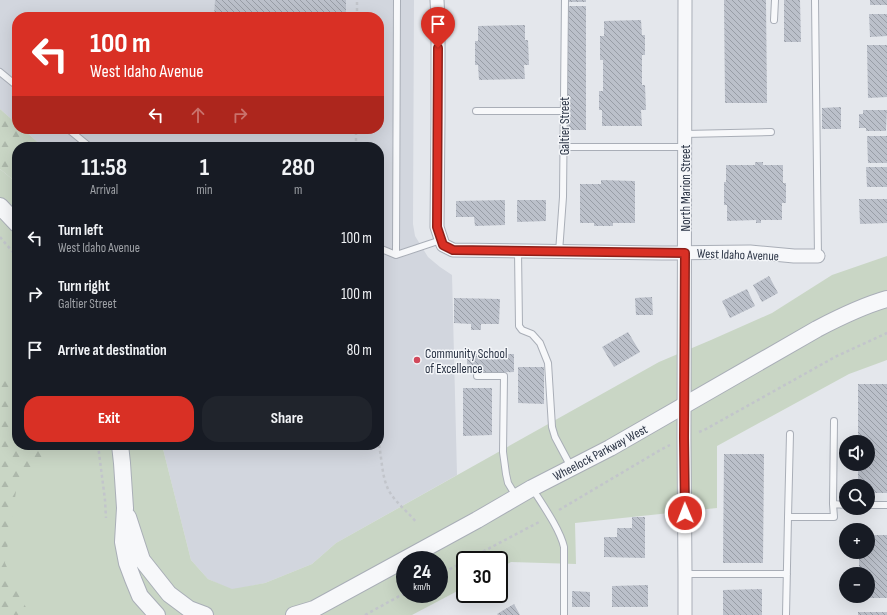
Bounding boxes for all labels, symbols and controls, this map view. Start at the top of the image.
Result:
pin [421,7.0,455,48]
icon: arrive [427,13,449,35]
text: 100 m [90,27,151,60]
icon: left [24,28,76,80]
text: West Idaho Avenue [90,61,204,82]
street label: Galtier Street [557,97,573,155]
icon: left [145,104,167,126]
icon: ahead [187,104,209,126]
icon: right [229,104,251,126]
street label: North Marion Street [678,145,694,231]
text: 11:58 [81,153,127,182]
text: 1 [200,153,209,182]
text: 280 [282,153,315,182]
text: Arrival [90,182,118,198]
text: min [196,182,213,198]
text: m [294,182,302,198]
text: Turn left [58,221,103,240]
icon: left [24,227,46,249]
text: 100 m [341,229,372,248]
text: West Idaho Avenue [58,240,140,256]
street label: West Idaho Avenue [697,246,779,264]
text: Turn right [58,277,110,296]
icon: right [24,283,46,305]
text: 100 m [341,285,372,304]
text: Galtier Street [58,296,117,312]
icon: arrive [24,339,46,361]
text: Arrive at destination [58,341,167,360]
text: 80 m [347,341,372,360]
place label: Community School of Excellence [425,346,507,377]
marker: Community School of Excellence [412,355,422,365]
button: Exit [24,396,194,442]
button: Share [202,396,372,442]
street label: Wheelock Parkway West [550,421,651,485]
map controls [839,435,875,603]
button: sound [839,435,875,471]
button: search [839,479,875,515]
position arrow [664,492,706,534]
button: + [839,523,875,559]
speed limit sign: 30 [456,551,508,603]
text: 24 [413,560,431,584]
button: − [839,567,875,603]
text: km/h [413,581,431,593]

